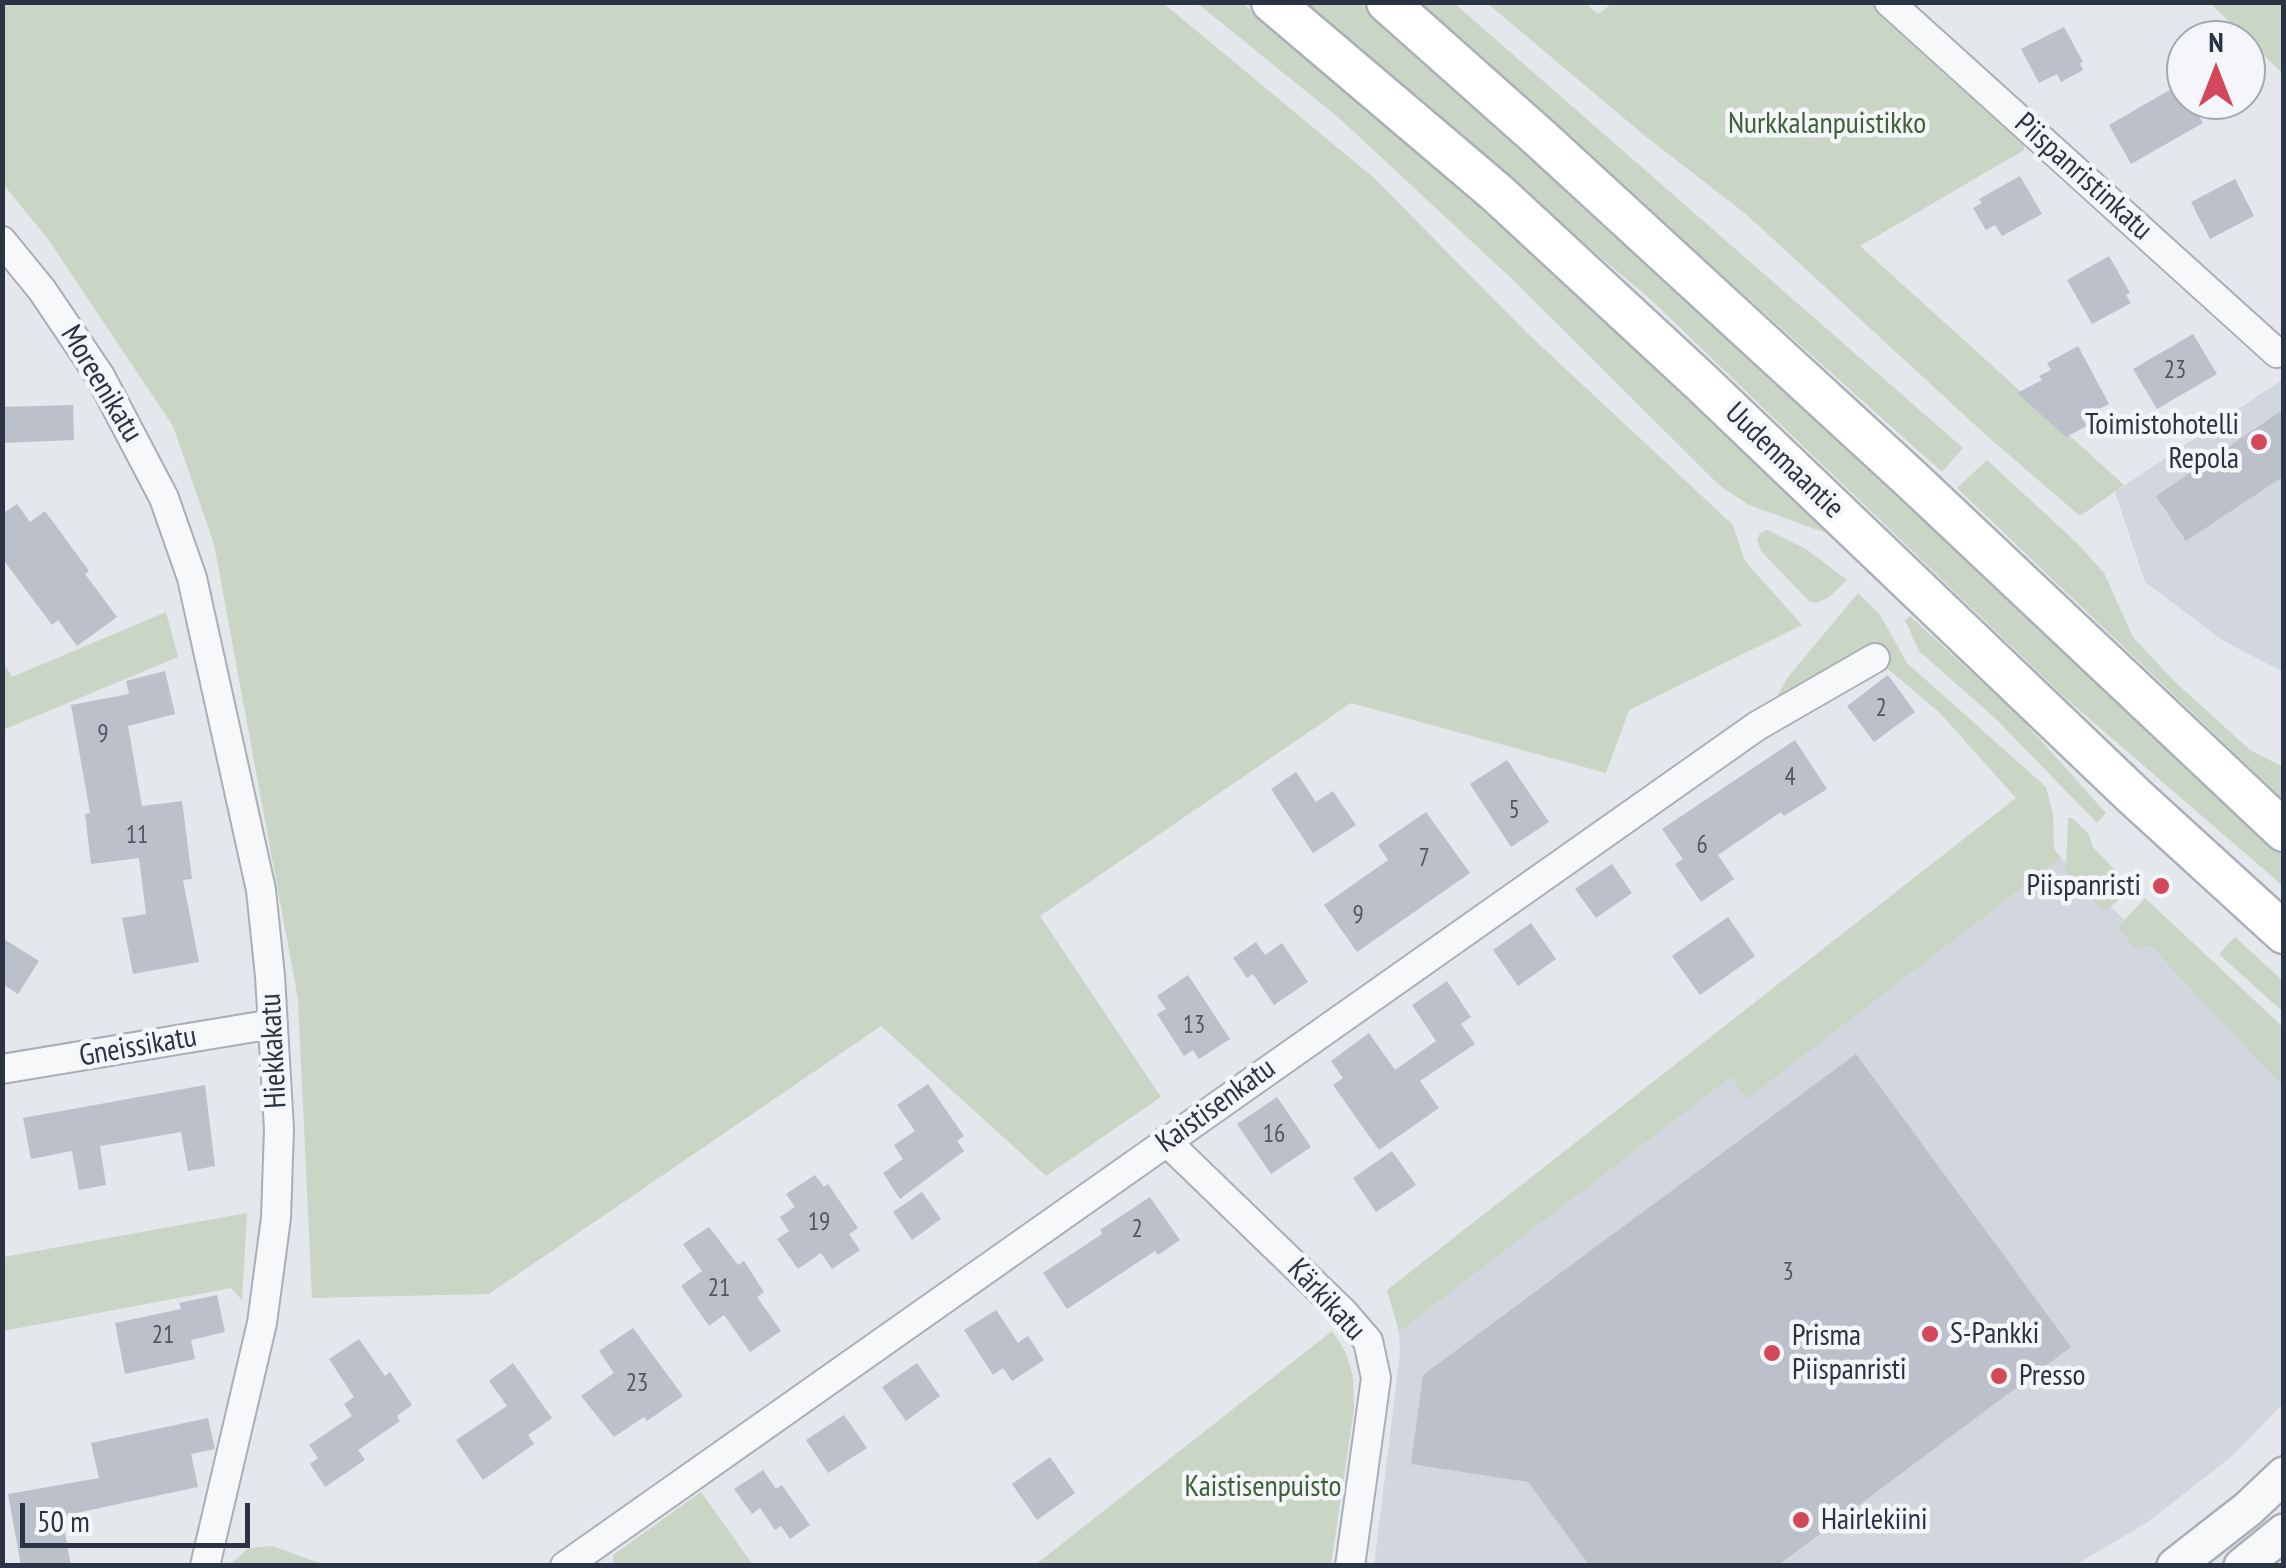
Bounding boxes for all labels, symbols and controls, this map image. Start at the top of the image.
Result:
north arrow [2166,20,2266,120]
text: N [2208,23,2224,60]
park label: Nurkkalanpuistikko [1728,106,1926,142]
street label: Piispanristinkatu [2007,106,2159,248]
street label: Moreenikatu [52,319,150,449]
house number: 23 [2164,356,2186,386]
street label: Uudenmaantie [1717,396,1851,526]
place label: Toimistohotelli Repola [2085,407,2239,478]
marker: Toimistohotelli Repola [2248,431,2270,453]
house number: 2 [1875,694,1887,724]
house number: 9 [97,720,109,750]
house number: 4 [1784,763,1796,793]
house number: 5 [1508,796,1520,826]
house number: 11 [126,821,148,851]
house number: 6 [1696,831,1708,861]
house number: 7 [1418,844,1430,874]
place label: Piispanristi [2026,868,2141,904]
marker: Piispanristi [2150,875,2172,897]
house number: 9 [1352,901,1364,931]
street label: Hiekkakatu [253,993,295,1109]
house number: 13 [1183,1011,1205,1041]
street label: Gneissikatu [77,1019,199,1075]
street label: Kaistisenkatu [1150,1051,1282,1161]
house number: 16 [1263,1120,1285,1150]
house number: 19 [808,1208,830,1238]
house number: 2 [1131,1215,1143,1245]
street label: Kärkikatu [1279,1252,1373,1348]
house number: 3 [1782,1258,1794,1288]
house number: 21 [708,1274,730,1304]
place label: S-Pankki [1950,1316,2039,1352]
place label: Prisma Piispanristi [1792,1318,1907,1388]
house number: 21 [152,1321,174,1351]
marker: S-Pankki [1919,1323,1941,1345]
marker: Prisma Piispanristi [1761,1342,1783,1364]
place label: Presso [2019,1358,2086,1394]
marker: Presso [1988,1365,2010,1387]
house number: 23 [626,1369,648,1399]
park label: Kaistisenpuisto [1185,1469,1341,1505]
scale bar [25,1483,255,1545]
text: 50 m [37,1501,90,1540]
place label: Hairlekiini [1821,1502,1928,1538]
marker: Hairlekiini [1790,1509,1812,1531]

